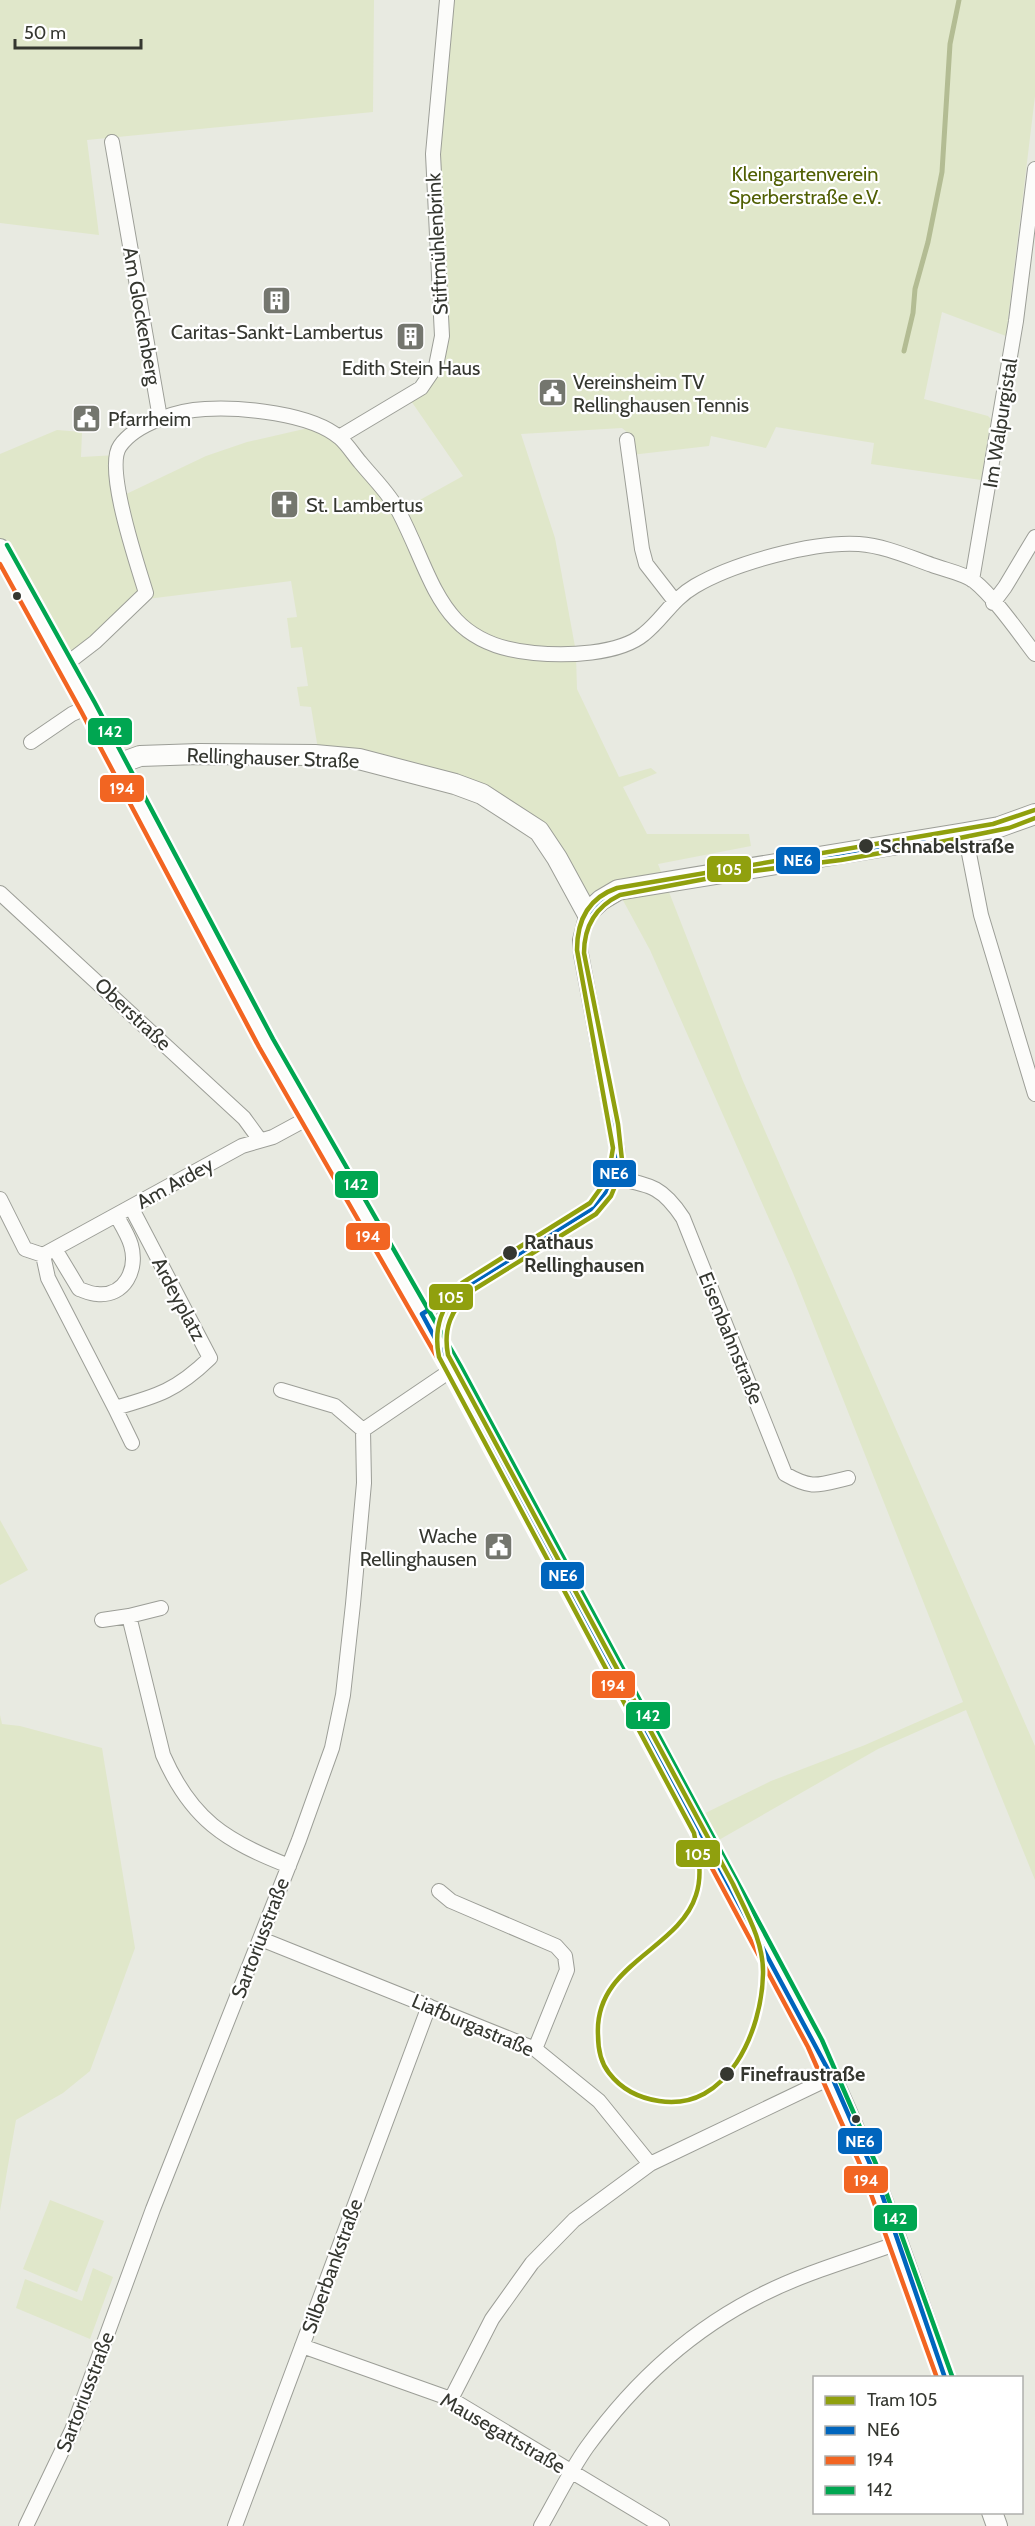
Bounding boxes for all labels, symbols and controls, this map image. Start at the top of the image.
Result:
scale bar [15,12,141,50]
text: 50 m [24,22,66,44]
park label: Kleingartenverein Sperberstraße e.V. [729,162,881,209]
street label: Stiftmühlenbrink [421,172,453,316]
street label: Am Glockenberg [118,245,166,388]
building icon: Caritas-Sankt-Lambertus [261,285,293,317]
place label: Caritas-Sankt-Lambertus [171,320,383,344]
building icon: Edith Stein Haus [395,321,427,353]
place label: Edith Stein Haus [342,356,480,380]
street label: Im Walpurgistal [978,356,1022,490]
place label: Vereinsheim TV Rellinghausen Tennis [573,370,749,417]
public building icon: Vereinsheim TV Rellinghausen Tennis [536,377,568,409]
public building icon: Pfarrheim [71,403,103,435]
place label: Pfarrheim [108,407,191,431]
church icon: St. Lambertus [269,489,301,521]
place label: St. Lambertus [306,493,423,517]
unlabelled marker [11,590,23,602]
line badge: 142 [87,717,133,746]
text: 142 [98,722,122,741]
street label: Rellinghauser Straße [186,743,360,773]
line badge: 194 [99,774,145,803]
text: 194 [110,779,134,798]
place label: Schnabelstraße [880,834,1014,858]
marker: Schnabelstraße [857,837,875,855]
line badge: NE6 [775,846,821,875]
text: NE6 [783,851,813,870]
line badge: 105 [706,855,752,883]
text: 105 [716,860,742,879]
street label: Oberstraße [90,973,176,1055]
street label: Am Ardey [132,1152,218,1214]
line badge: NE6 [592,1159,637,1188]
text: NE6 [599,1164,629,1183]
line badge: 142 [334,1170,379,1199]
text: 142 [344,1175,368,1194]
line badge: 194 [345,1222,391,1251]
text: 194 [356,1227,380,1246]
place label: Rathaus Rellinghausen [524,1230,645,1277]
marker: Rathaus Rellinghausen [501,1244,519,1262]
street label: Ardeyplatz [147,1253,211,1345]
street label: Eisenbahnstraße [694,1268,768,1408]
line badge: 105 [428,1283,474,1311]
text: 105 [438,1288,464,1307]
place label: Wache Rellinghausen [360,1524,477,1571]
public building icon: Wache Rellinghausen [482,1531,514,1563]
line badge: NE6 [540,1561,585,1590]
text: NE6 [548,1566,578,1585]
line badge: 194 [591,1670,636,1699]
text: 194 [601,1676,625,1695]
line badge: 142 [625,1701,671,1730]
text: 142 [636,1706,660,1725]
line badge: 105 [675,1839,721,1868]
text: 105 [685,1845,711,1864]
street label: Sartoriusstraße [226,1874,294,2002]
street label: Liafburgastraße [408,1989,538,2061]
place label: Finefraustraße [740,2062,865,2086]
marker: Finefraustraße [718,2065,736,2083]
unlabelled marker [850,2113,862,2125]
line badge: NE6 [837,2127,883,2155]
text: NE6 [845,2132,875,2151]
line badge: 194 [843,2165,889,2194]
text: 194 [854,2171,878,2190]
street label: Silberbankstraße [297,2195,367,2337]
line badge: 142 [873,2204,918,2232]
text: 142 [883,2209,907,2228]
street label: Sartoriusstraße [51,2328,119,2456]
legend [813,2376,1023,2514]
street label: Mausegattstraße [436,2388,570,2478]
text: Tram 105 [867,2389,937,2411]
text: NE6 [867,2419,900,2441]
text: 194 [867,2449,894,2471]
text: 142 [867,2479,893,2501]

